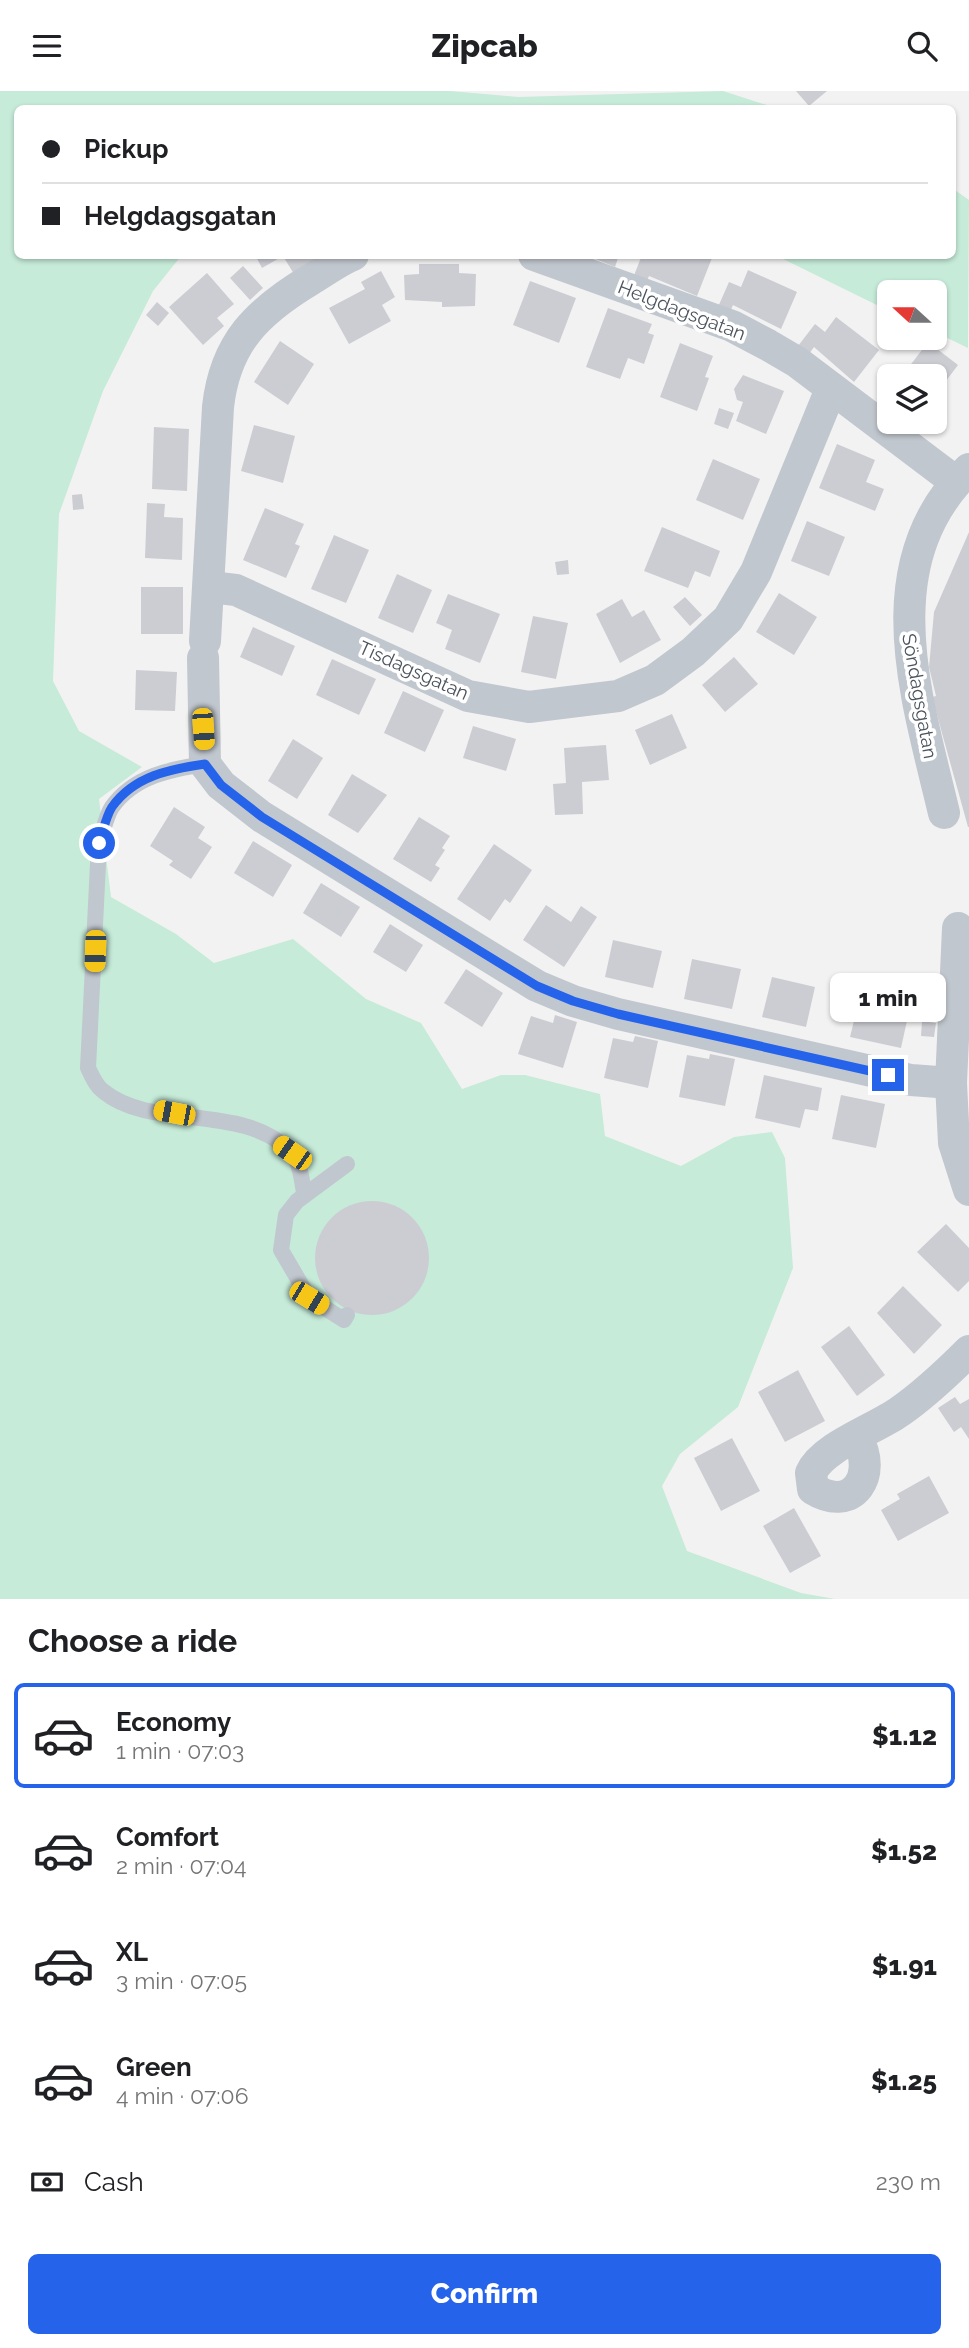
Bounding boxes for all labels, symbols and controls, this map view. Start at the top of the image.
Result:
icon: menu [28,27,66,65]
text: Zipcab [431,27,538,64]
icon: search [903,27,941,65]
text: Pickup [84,134,169,164]
text: Helgdagsgatan [84,201,276,231]
street label: Helgdagsgatan [615,276,749,344]
north arrow [877,280,947,350]
map controls [877,280,947,434]
button: layers [877,364,947,434]
street label: Söndagsgatan [898,632,942,760]
street label: Tisdagsgatan [356,636,472,704]
car [192,707,215,751]
route start [83,827,115,859]
car [84,930,107,972]
callout: 1 min [830,974,946,1023]
text: 1 min [858,984,918,1011]
route end [872,1059,904,1091]
car [152,1099,197,1127]
car [269,1132,316,1174]
car [286,1278,333,1318]
text: Choose a ride [28,1622,237,1659]
icon: car [32,1704,95,1767]
text: Economy [116,1707,231,1737]
text: $1.12 [872,1721,937,1751]
text: 1 min · 07:03 [116,1737,244,1764]
icon: car [32,1819,95,1882]
text: Comfort [116,1822,219,1852]
text: $1.52 [871,1836,937,1866]
text: 2 min · 07:04 [116,1852,247,1879]
icon: car [32,1934,95,1997]
text: XL [116,1937,148,1967]
text: $1.91 [872,1951,937,1981]
text: 3 min · 07:05 [116,1967,247,1994]
icon: car [32,2049,95,2112]
text: Green [116,2052,192,2082]
text: $1.25 [871,2066,937,2096]
text: 4 min · 07:06 [116,2082,249,2109]
icon: cash [28,2163,66,2201]
text: Cash [84,2167,144,2197]
text: 230 m [876,2168,941,2195]
button: Confirm [28,2254,941,2334]

